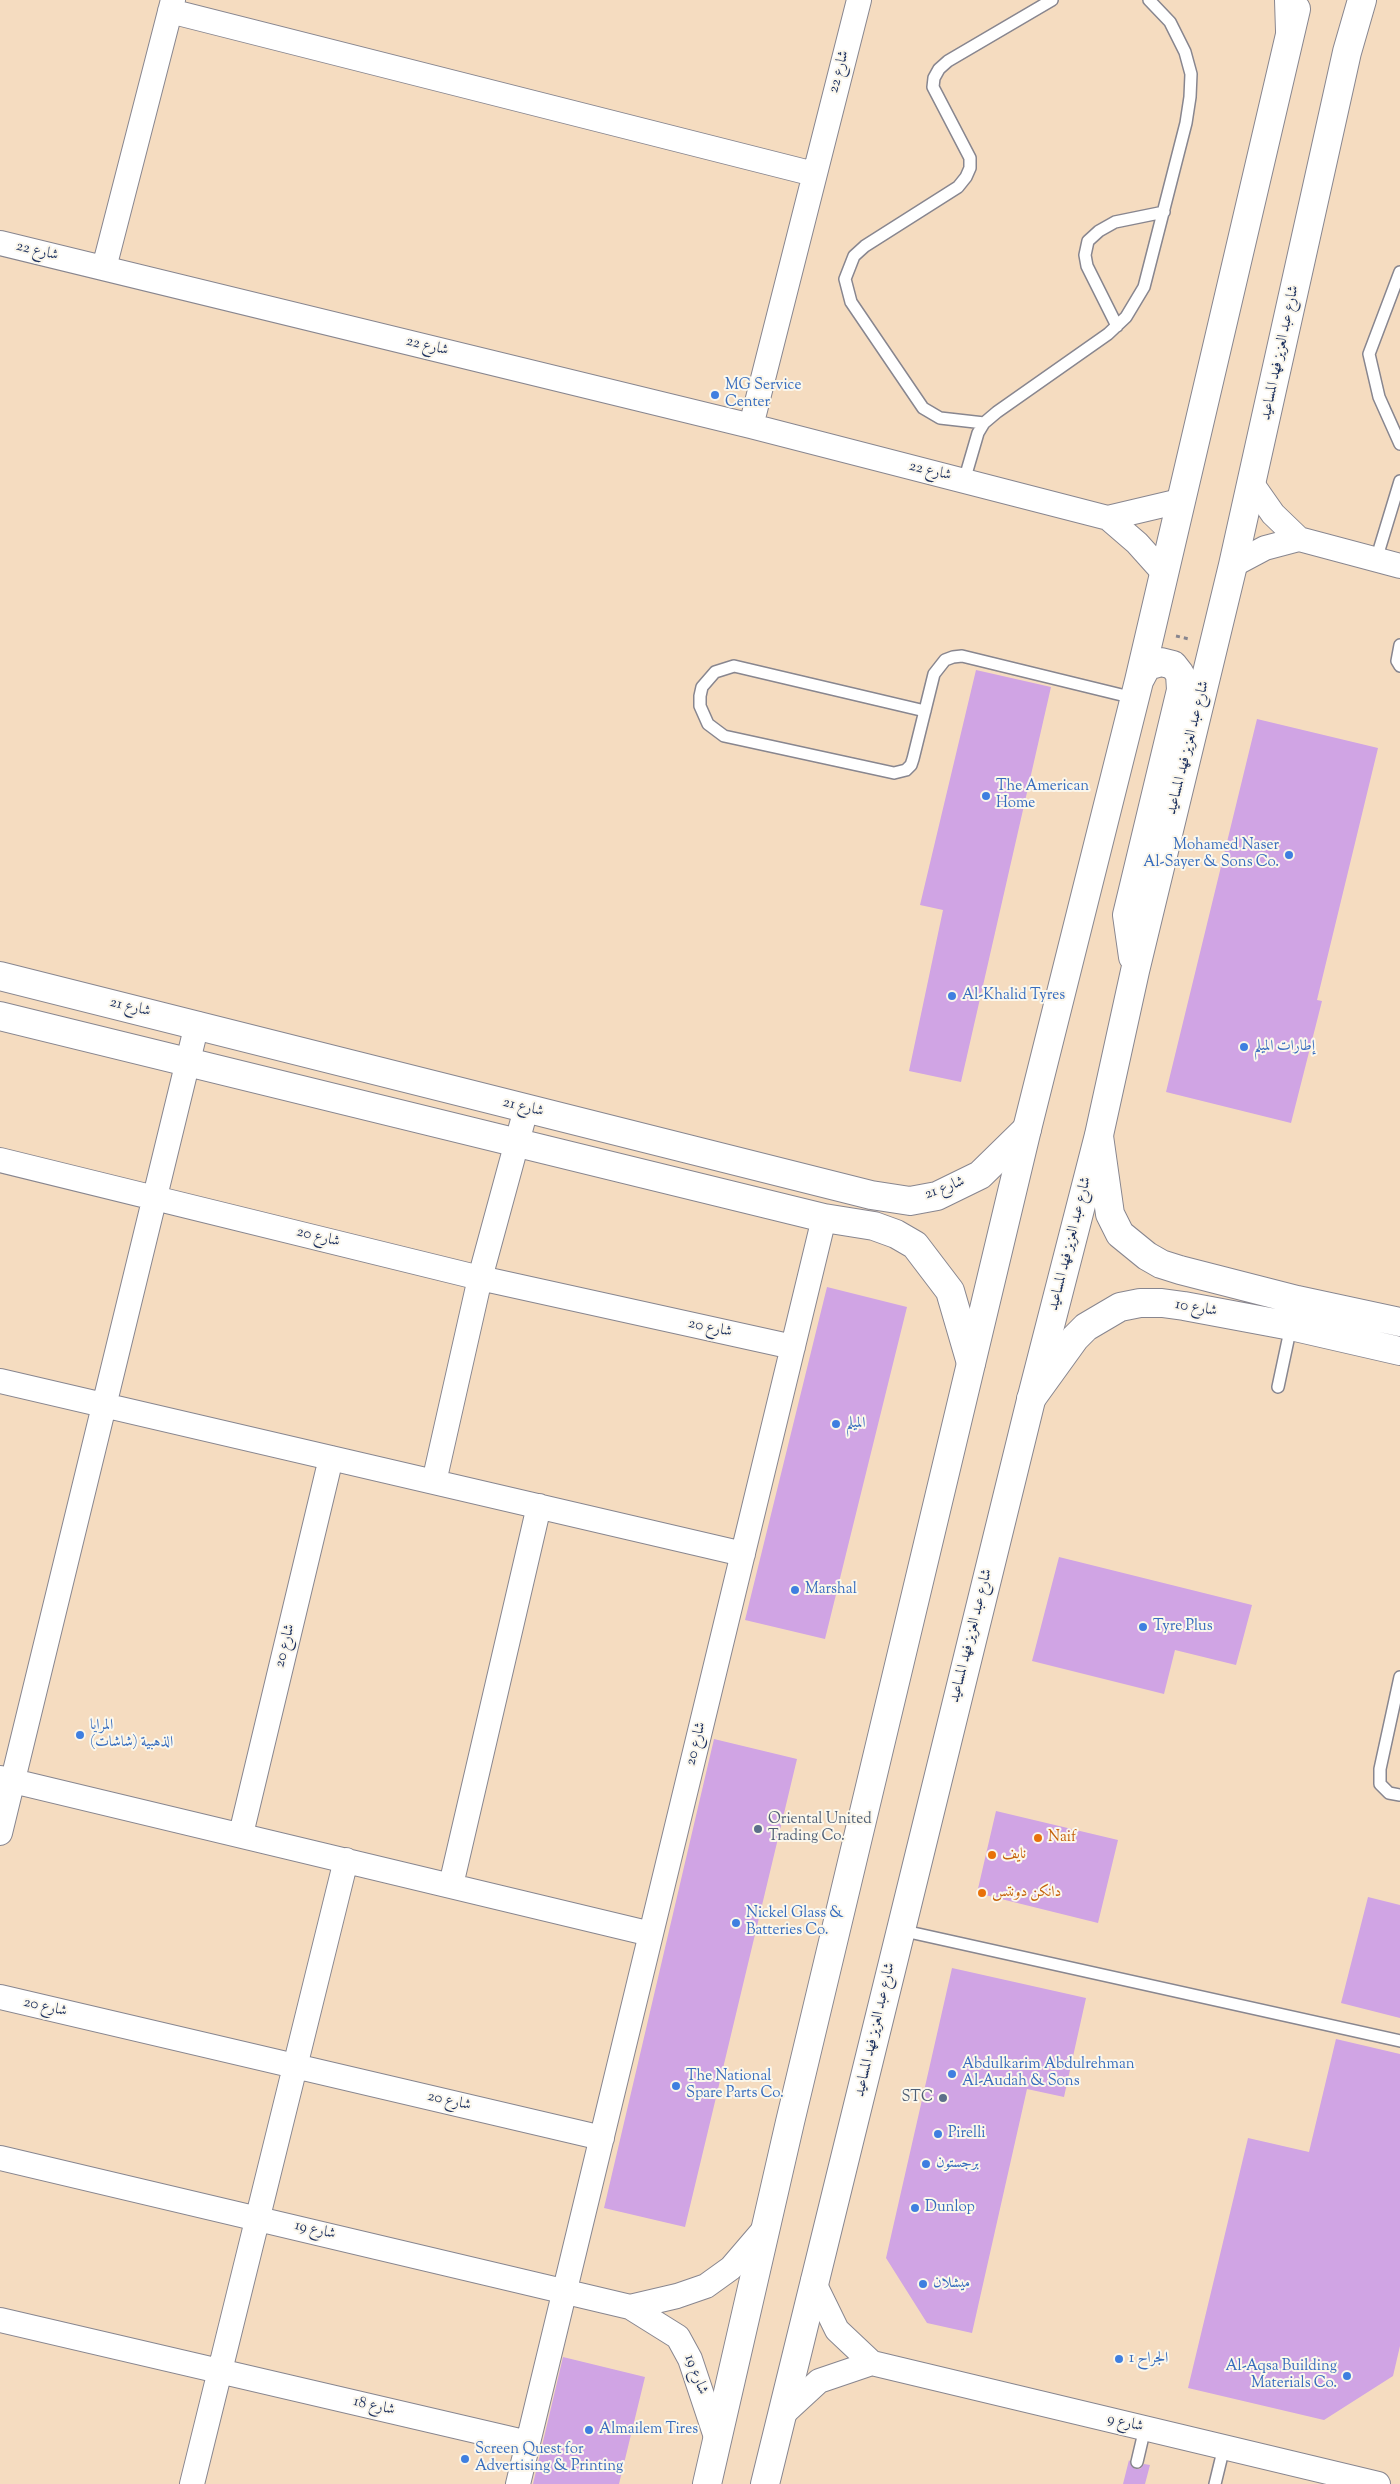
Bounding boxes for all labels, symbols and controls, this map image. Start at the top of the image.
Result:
street label: شارع 22 [826,49,854,95]
street label: شارع 22 [14,238,60,266]
street label: شارع عبد العزيز فهد المساعيد [1258,284,1304,422]
street label: شارع 22 [404,333,450,361]
place label: MG Service Center [725,377,801,412]
marker: MG Service Center [709,389,721,401]
street label: شارع 22 [907,458,953,486]
street label: شارع عبد العزيز فهد المساعيد [1164,679,1214,817]
place label: The American Home [996,778,1089,813]
marker: The American Home [980,790,992,802]
place label: Mohamed Naser Al-Sayer & Sons Co. [1143,837,1279,872]
marker: Mohamed Naser Al-Sayer & Sons Co. [1283,849,1295,861]
place label: Al-Khalid Tyres [962,987,1065,1005]
marker: Al-Khalid Tyres [946,990,958,1002]
street label: شارع 21 [108,994,152,1022]
place label: إطارات الميلم [1254,1038,1315,1056]
marker: إطارات الميلم [1238,1041,1250,1053]
street label: شارع 21 [501,1094,545,1122]
street label: شارع 21 [922,1173,968,1205]
street label: شارع عبد العزيز فهد المساعيد [1046,1175,1096,1313]
street label: شارع 20 [294,1224,342,1252]
street label: شارع 10 [1174,1296,1218,1322]
street label: شارع 20 [687,1316,733,1342]
place label: الميلم [846,1415,865,1433]
marker: الميلم [830,1418,842,1430]
street label: شارع عبد العزيز فهد المساعيد [947,1567,997,1705]
place label: Marshal [805,1581,857,1599]
marker: Marshal [789,1584,801,1596]
place label: Tyre Plus [1153,1618,1213,1636]
marker: Tyre Plus [1137,1621,1149,1633]
street label: شارع 20 [272,1622,300,1670]
place label: المرايا الذهبية (شاشات) [90,1717,173,1752]
street label: شارع 20 [683,1720,711,1768]
marker: المرايا الذهبية (شاشات) [74,1729,86,1741]
place label: Oriental United Trading Co. [768,1811,872,1846]
marker: Oriental United Trading Co. [752,1823,764,1835]
place label: Naif [1048,1829,1076,1847]
marker: Naif [1032,1832,1044,1844]
place label: نايف [1002,1846,1026,1864]
marker: نايف [986,1849,998,1861]
place label: دانكن دونتس [992,1884,1061,1902]
marker: دانكن دونتس [976,1887,988,1899]
place label: Nickel Glass & Batteries Co. [746,1905,844,1940]
marker: Nickel Glass & Batteries Co. [730,1917,742,1929]
street label: شارع عبد العزيز فهد المساعيد [852,1961,900,2099]
street label: شارع 20 [21,1994,69,2022]
place label: Abdulkarim Abdulrehman Al-Audah & Sons [962,2056,1135,2091]
place label: The National Spare Parts Co. [686,2068,784,2103]
marker: Abdulkarim Abdulrehman Al-Audah & Sons [946,2068,958,2080]
marker: The National Spare Parts Co. [670,2080,682,2092]
street label: شارع 20 [425,2088,473,2116]
place label: STC [901,2089,933,2107]
marker: STC [937,2092,949,2104]
place label: Pirelli [948,2125,986,2143]
marker: Pirelli [932,2128,944,2140]
place label: برجستون [936,2155,979,2173]
marker: برجستون [920,2158,932,2170]
place label: Dunlop [925,2199,975,2217]
marker: Dunlop [909,2202,921,2214]
street label: شارع 19 [293,2218,337,2244]
place label: ميشلان [933,2275,970,2293]
marker: ميشلان [917,2278,929,2290]
place label: الجراح 1 [1129,2350,1168,2368]
street label: شارع 19 [679,2352,711,2398]
marker: الجراح 1 [1113,2353,1125,2365]
place label: Al-Aqsa Building Materials Co. [1225,2358,1337,2393]
marker: Al-Aqsa Building Materials Co. [1341,2370,1353,2382]
street label: شارع 18 [352,2394,396,2420]
street label: شارع 9 [1105,2411,1145,2437]
place label: Almailem Tires [599,2421,698,2439]
marker: Almailem Tires [583,2424,595,2436]
place label: Screen Quest for Advertising & Printing [475,2441,623,2476]
marker: Screen Quest for Advertising & Printing [459,2453,471,2465]

